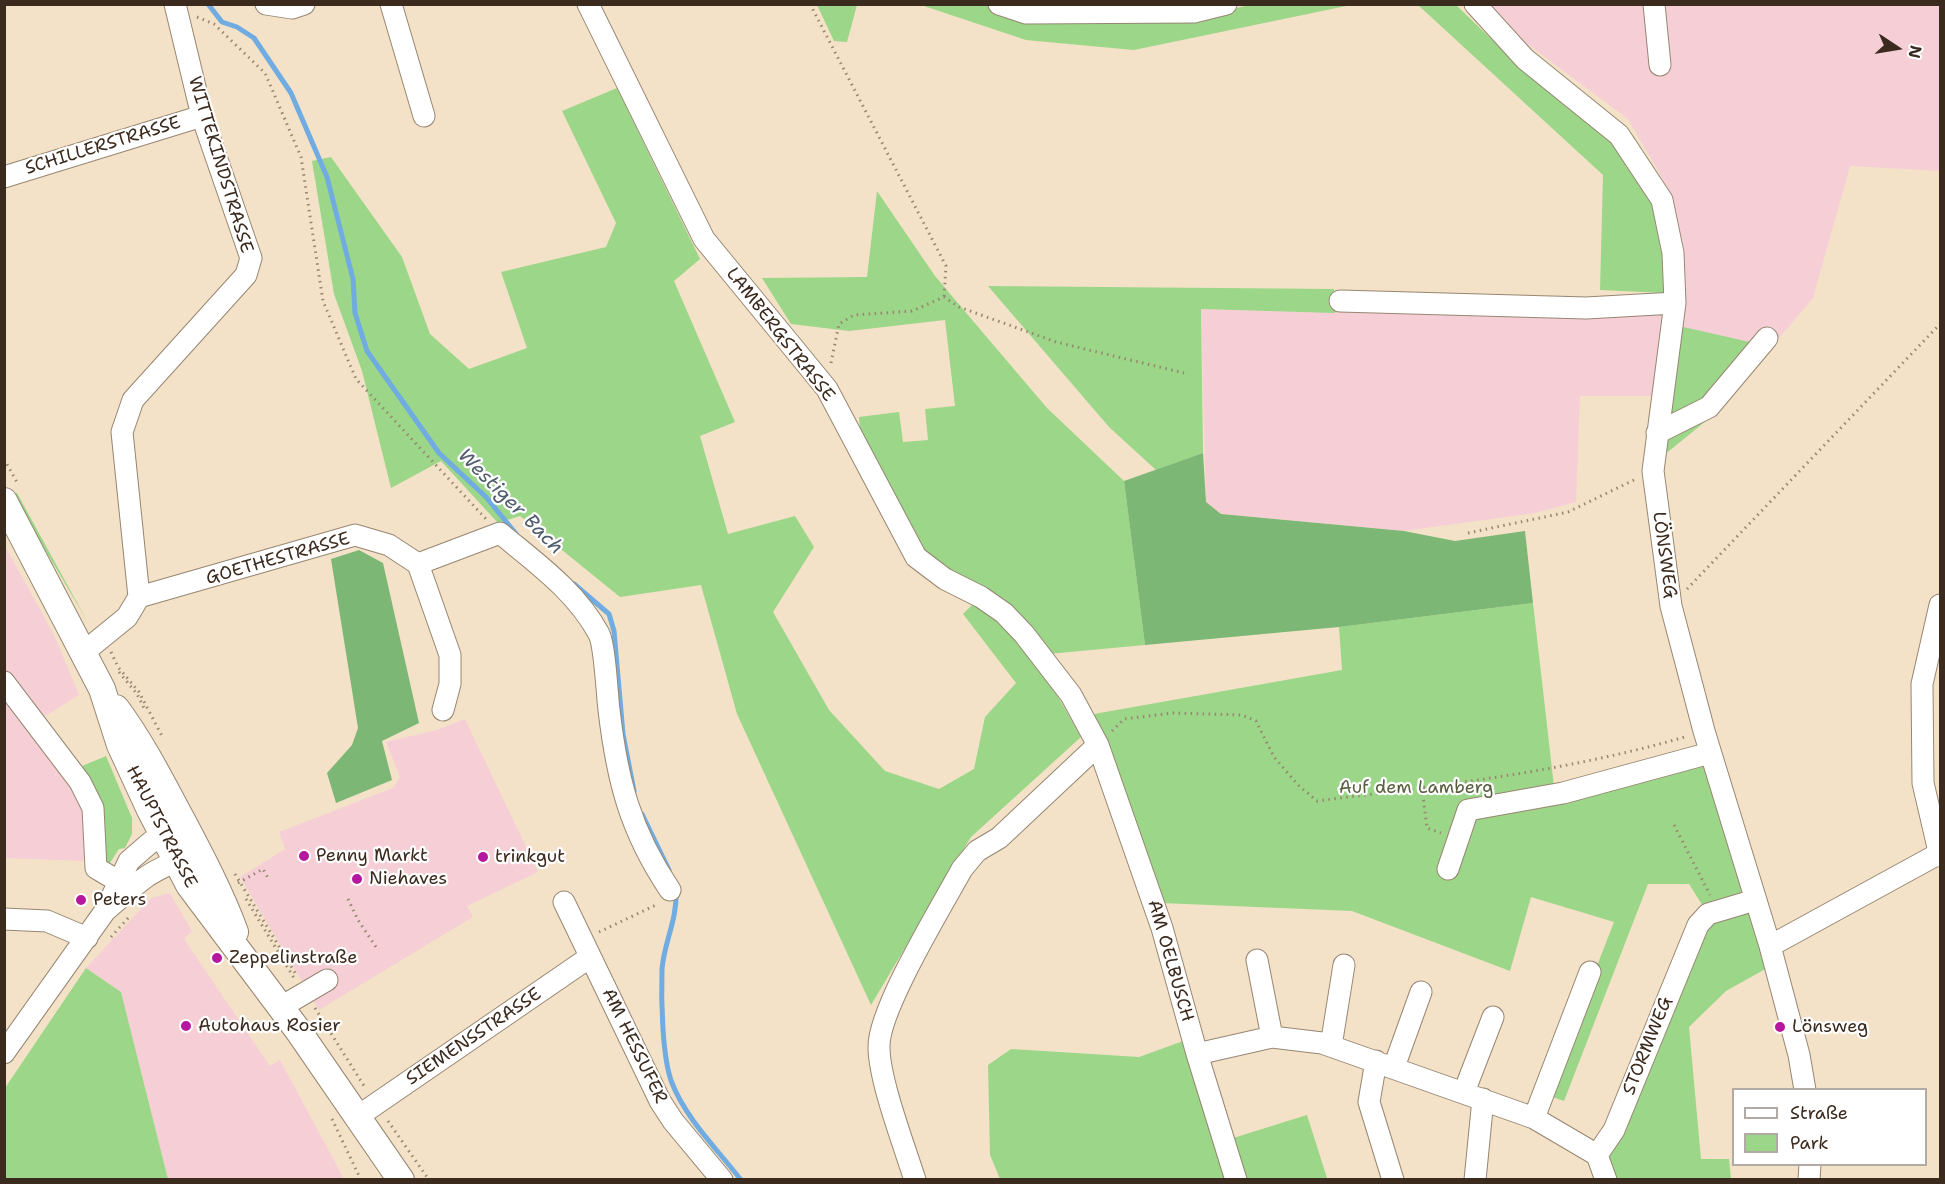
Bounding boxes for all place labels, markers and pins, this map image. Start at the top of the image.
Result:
place label: Penny Markt [316,845,428,867]
place label: trinkgut [495,846,565,868]
marker: Penny Markt [297,849,311,863]
marker: trinkgut [476,850,490,864]
place label: Niehaves [369,868,447,890]
marker: Niehaves [350,872,364,886]
place label: Peters [93,889,147,911]
marker: Peters [74,893,88,907]
place label: Zeppelinstraße [229,947,357,969]
marker: Zeppelinstraße [210,951,224,965]
place label: Autohaus Rosier [198,1015,341,1037]
place label: Lönsweg [1792,1016,1868,1038]
marker: Autohaus Rosier [179,1019,193,1033]
marker: Lönsweg [1773,1020,1787,1034]

